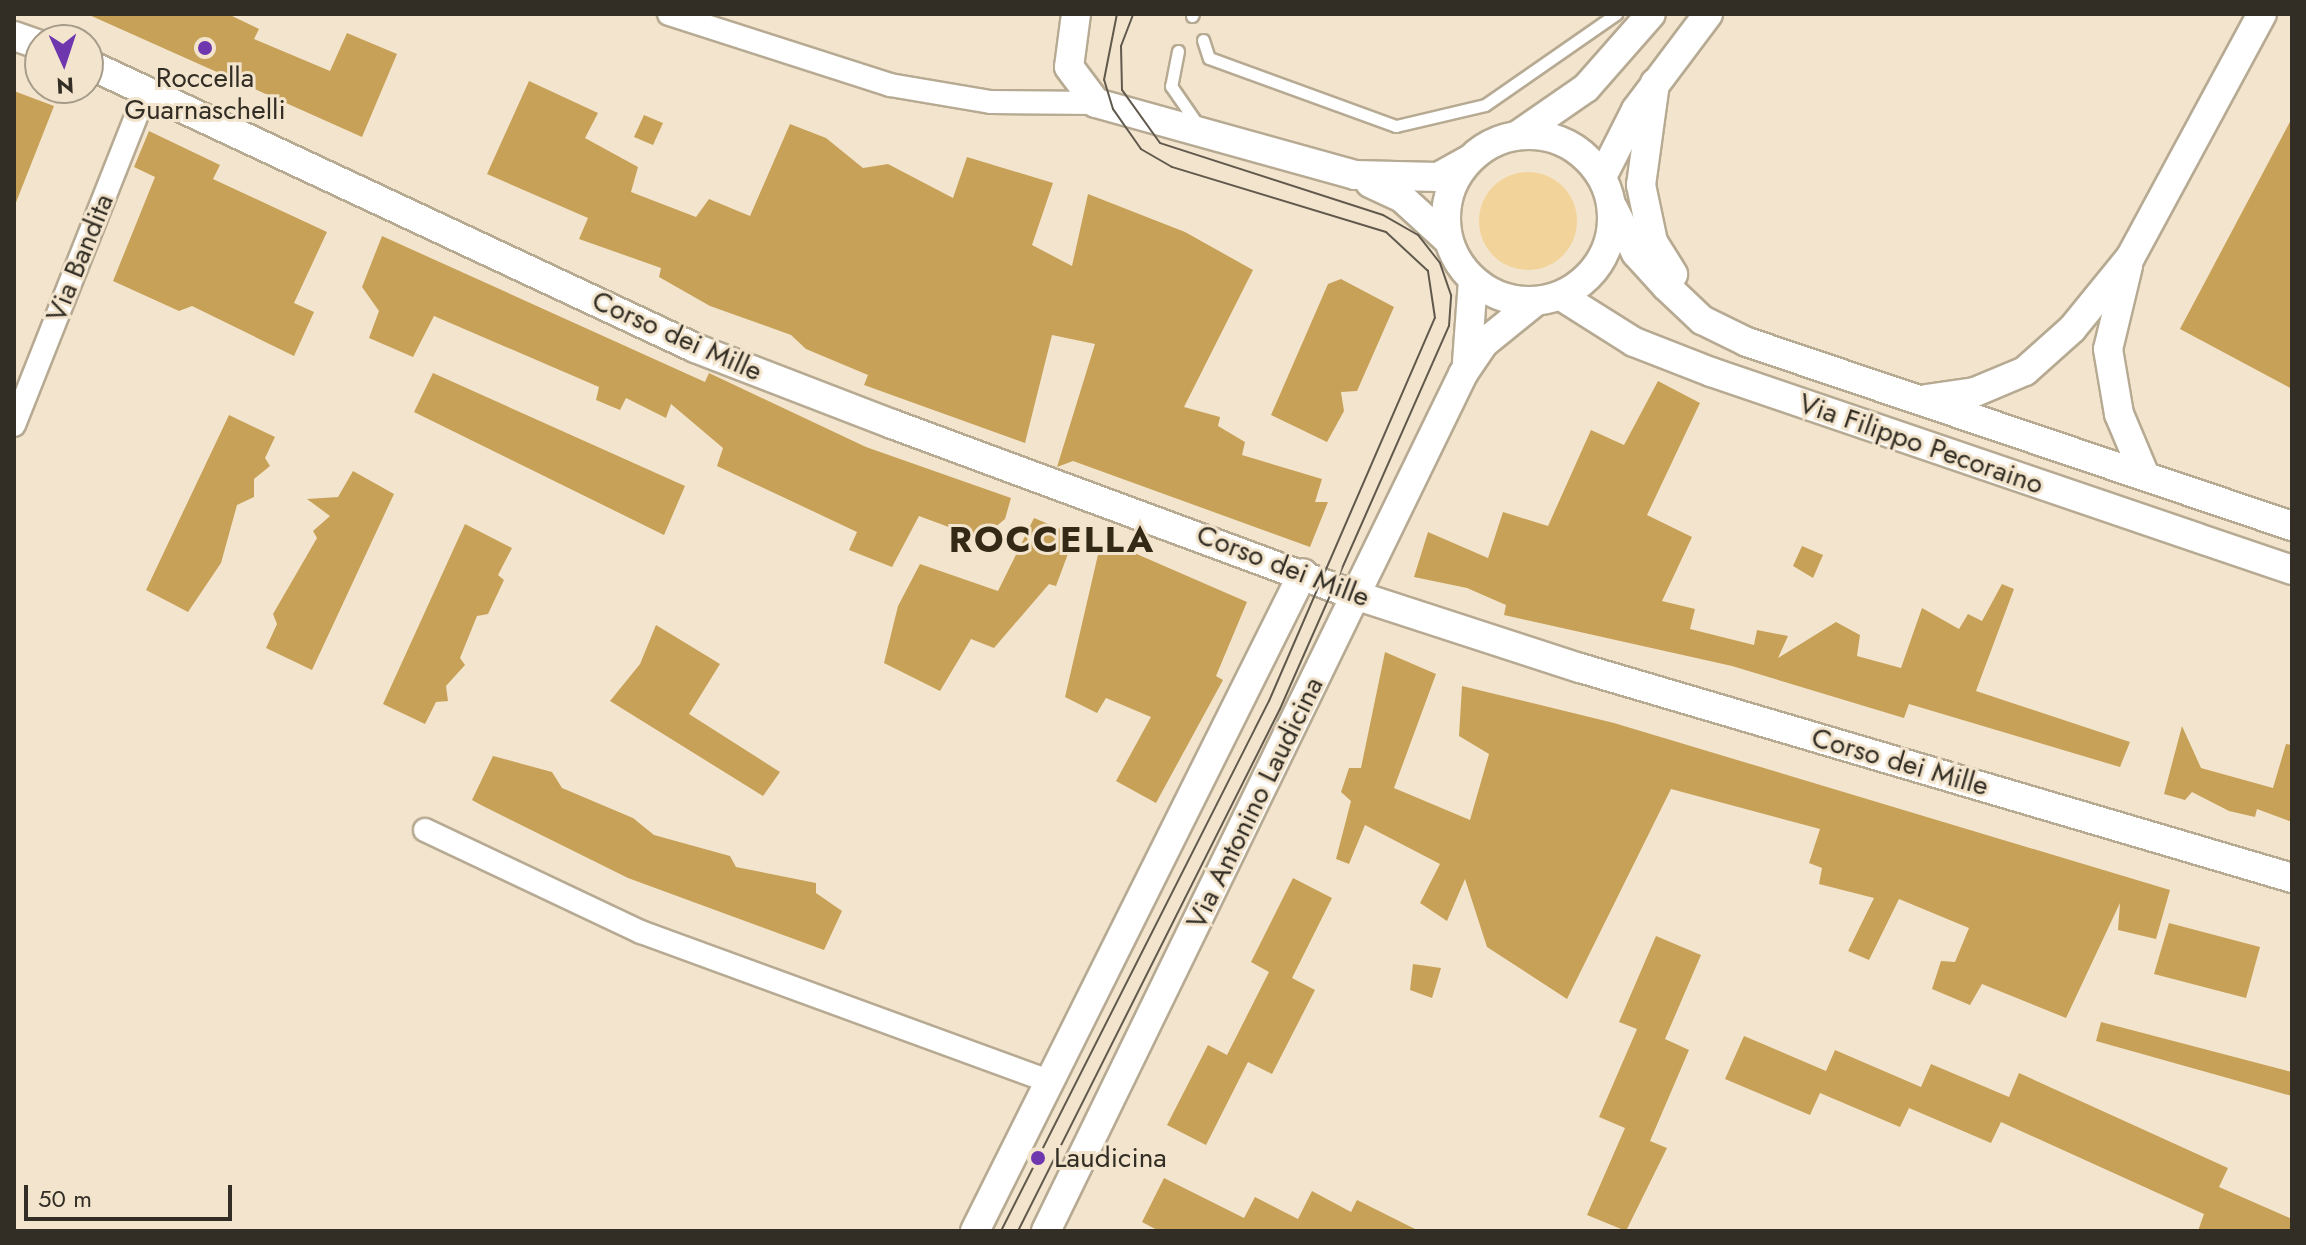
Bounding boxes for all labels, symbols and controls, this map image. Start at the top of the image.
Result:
north arrow [24,24,104,104]
marker: Roccella Guarnaschelli [196,39,214,57]
place label: Roccella Guarnaschelli [124,61,286,127]
text: N [56,70,75,102]
street label: Via Bandita [39,189,121,327]
street label: Corso dei Mille [587,284,767,388]
street label: Via Filippo Pecoraino [1794,386,2048,502]
district label: ROCCELLA [949,518,1155,562]
street label: Corso dei Mille [1192,518,1374,614]
street label: Via Antonino Laudicina [1179,672,1331,934]
street label: Corso dei Mille [1808,721,1992,803]
place label: Laudicina [1054,1141,1167,1175]
marker: Laudicina [1029,1149,1047,1167]
scale bar [28,1169,236,1219]
text: 50 m [38,1181,92,1216]

